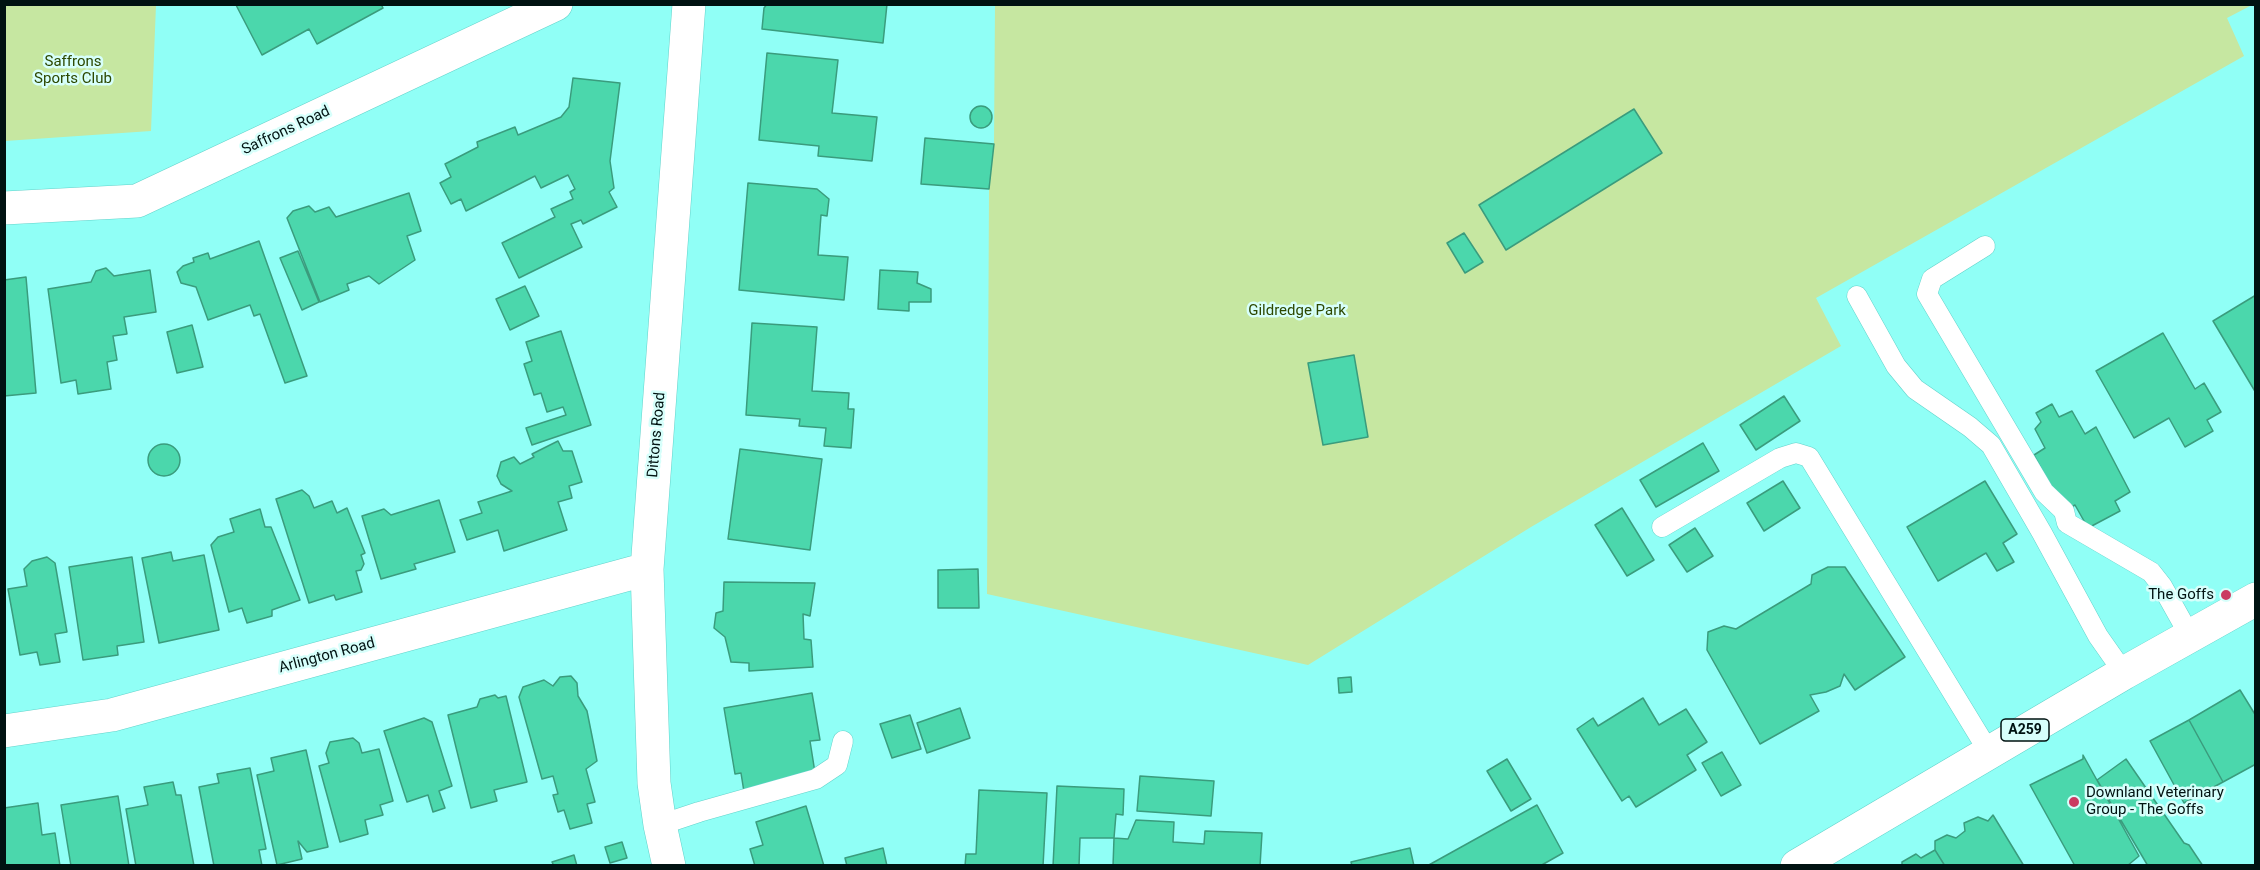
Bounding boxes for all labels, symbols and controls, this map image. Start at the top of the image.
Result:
park label: Saffrons Sports Club [34,53,112,88]
street label: Saffrons Road [239,103,333,159]
park label: Gildredge Park [1248,302,1346,320]
street label: Dittons Road [644,391,670,479]
place label: The Goffs [2148,586,2214,604]
marker: The Goffs [2219,588,2233,602]
street label: Arlington Road [277,635,377,677]
road number: A259 [2001,719,2049,741]
place label: Downland Veterinary Group - The Goffs [2086,784,2224,819]
marker: Downland Veterinary Group - The Goffs [2067,795,2081,809]

